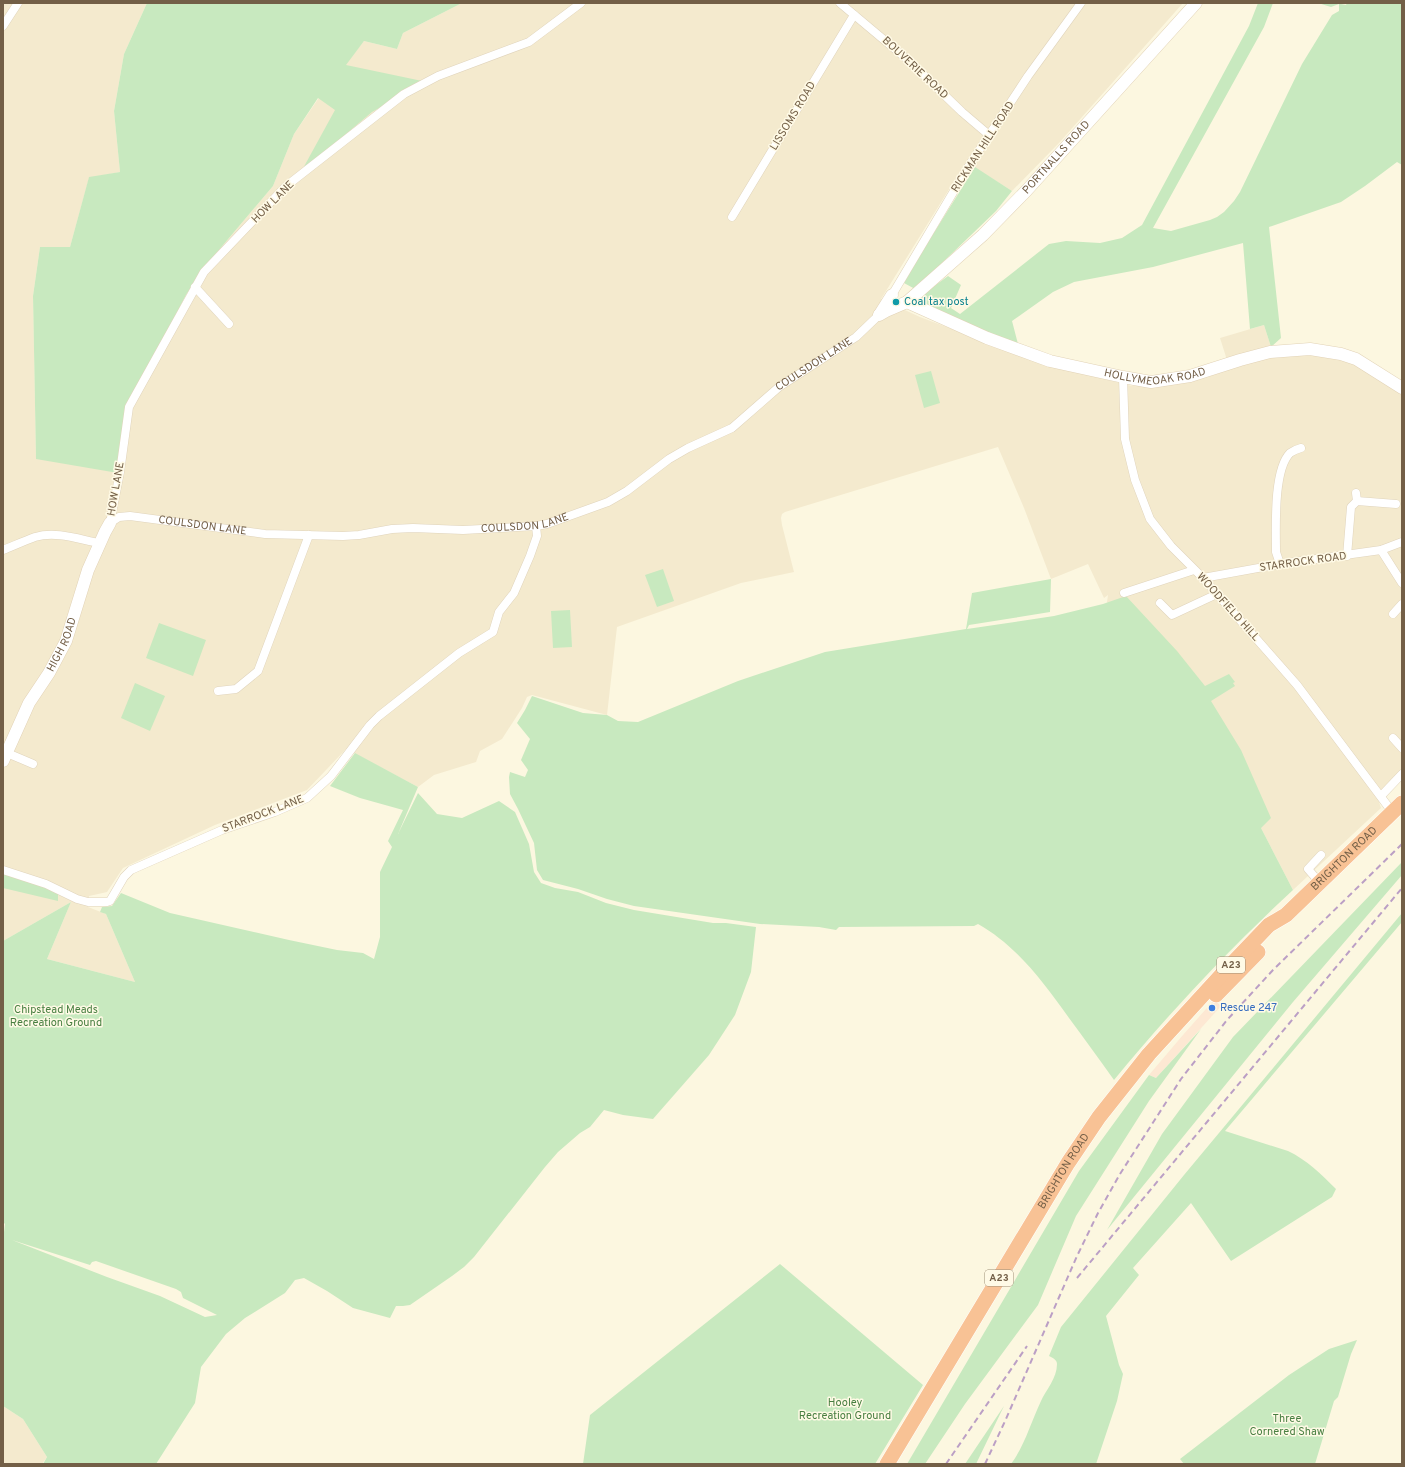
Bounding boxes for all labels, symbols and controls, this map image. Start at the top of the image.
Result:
street label: BOUVERIE ROAD [879,34,951,102]
street label: LISSOMS ROAD [767,79,819,153]
street label: RICKMAN HILL ROAD [948,99,1018,195]
street label: PORTNALLS ROAD [1020,118,1093,197]
street label: HOW LANE [249,178,297,226]
place label: Coal tax post [904,295,969,309]
marker: Coal tax post [891,297,901,307]
street label: COULSDON LANE [773,334,855,394]
street label: HOLLYMEOAK ROAD [1103,364,1208,389]
street label: HOW LANE [104,461,128,517]
street label: COULSDON LANE [480,510,571,536]
street label: COULSDON LANE [157,513,248,538]
street label: STARROCK ROAD [1259,549,1347,575]
street label: WOODFIELD HILL [1193,570,1263,644]
street label: HIGH ROAD [44,616,80,674]
street label: STARROCK LANE [220,792,306,836]
street label: BRIGHTON ROAD [1308,824,1380,894]
road number: A23 [1217,957,1245,973]
place label: Rescue 247 [1220,1001,1277,1015]
park label: Chipstead Meads Recreation Ground [10,1003,102,1030]
marker: Rescue 247 [1207,1003,1217,1013]
street label: BRIGHTON ROAD [1035,1131,1093,1212]
road number: A23 [985,1270,1013,1286]
park label: Hooley Recreation Ground [799,1396,891,1423]
park label: Three Cornered Shaw [1249,1412,1325,1439]

